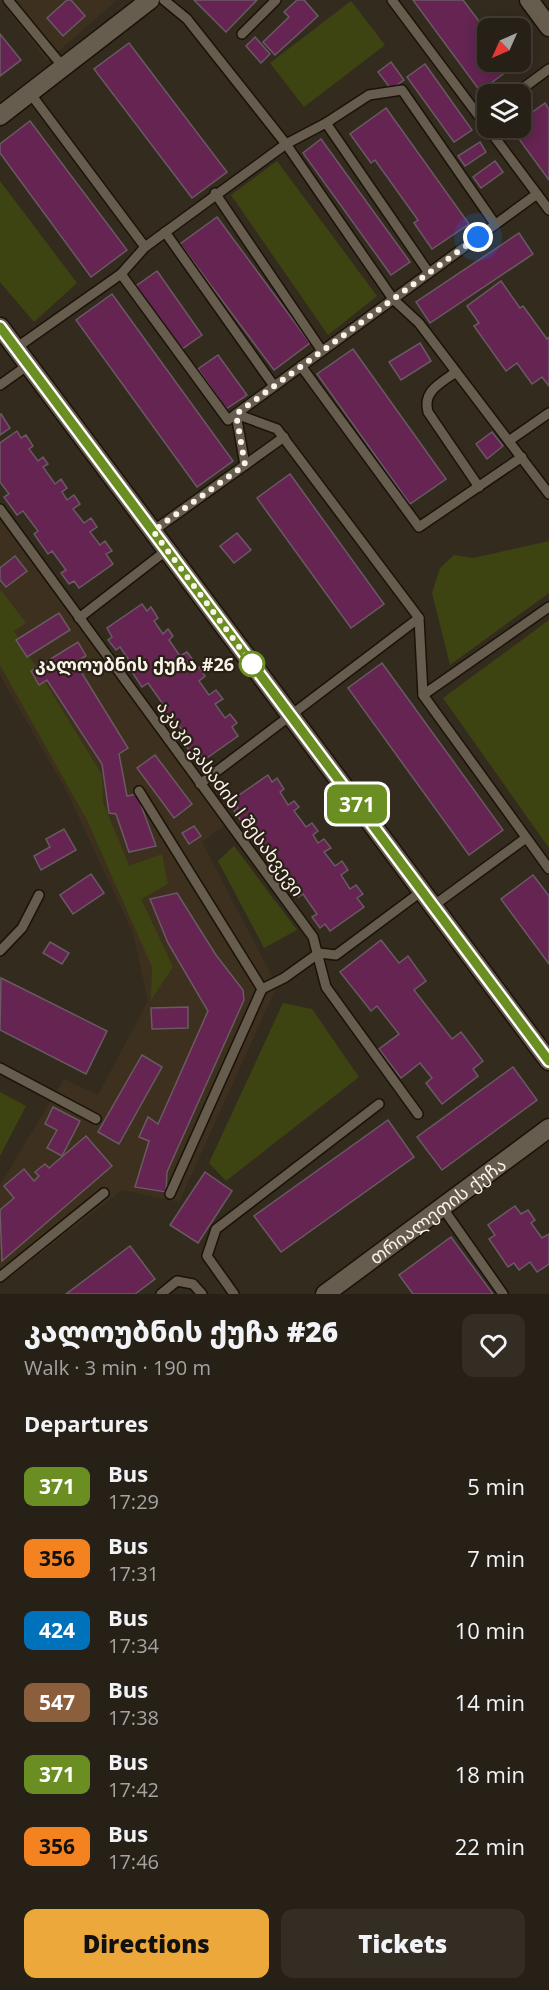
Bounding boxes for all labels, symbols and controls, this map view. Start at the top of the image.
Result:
north arrow [477,18,531,72]
map controls [477,18,531,138]
button: layers [477,84,531,138]
your location [463,222,493,252]
marker: კალოუბნის ქუჩა #26 [239,651,265,677]
place label: კალოუბნის ქუჩა #26 [35,652,234,676]
street label: აკაკი ვასაძის I შესახვევი [152,695,310,901]
line badge: 371 [322,784,392,824]
text: 371 [339,790,375,818]
street label: თრიალეთის ქუჩა [364,1152,511,1269]
text: კალოუბნის ქუჩა #26 [24,1312,338,1350]
button: heart [462,1314,525,1377]
text: Walk · 3 min · 190 m [24,1354,211,1381]
text: Departures [24,1408,148,1438]
text: Bus [108,1458,148,1488]
text: 5 min [467,1471,525,1501]
text: 371 [39,1472,75,1500]
text: 17:29 [108,1488,159,1515]
text: Bus [108,1530,148,1560]
text: 7 min [467,1543,525,1573]
text: 356 [39,1544,75,1572]
text: 17:31 [108,1560,159,1587]
text: Bus [108,1602,148,1632]
text: 10 min [455,1615,525,1645]
text: 424 [39,1616,75,1644]
text: 17:34 [108,1632,159,1659]
text: Bus [108,1674,148,1704]
text: 14 min [455,1687,525,1717]
text: 547 [39,1688,75,1716]
text: 17:38 [108,1704,159,1731]
text: Bus [108,1746,148,1776]
text: 18 min [455,1759,525,1789]
text: 371 [39,1760,75,1788]
text: 17:42 [108,1776,159,1803]
text: Bus [108,1818,148,1848]
text: 22 min [455,1831,525,1861]
text: 356 [39,1832,75,1860]
text: 17:46 [108,1848,159,1875]
button: Directions [24,1909,269,1978]
button: Tickets [281,1909,525,1978]

